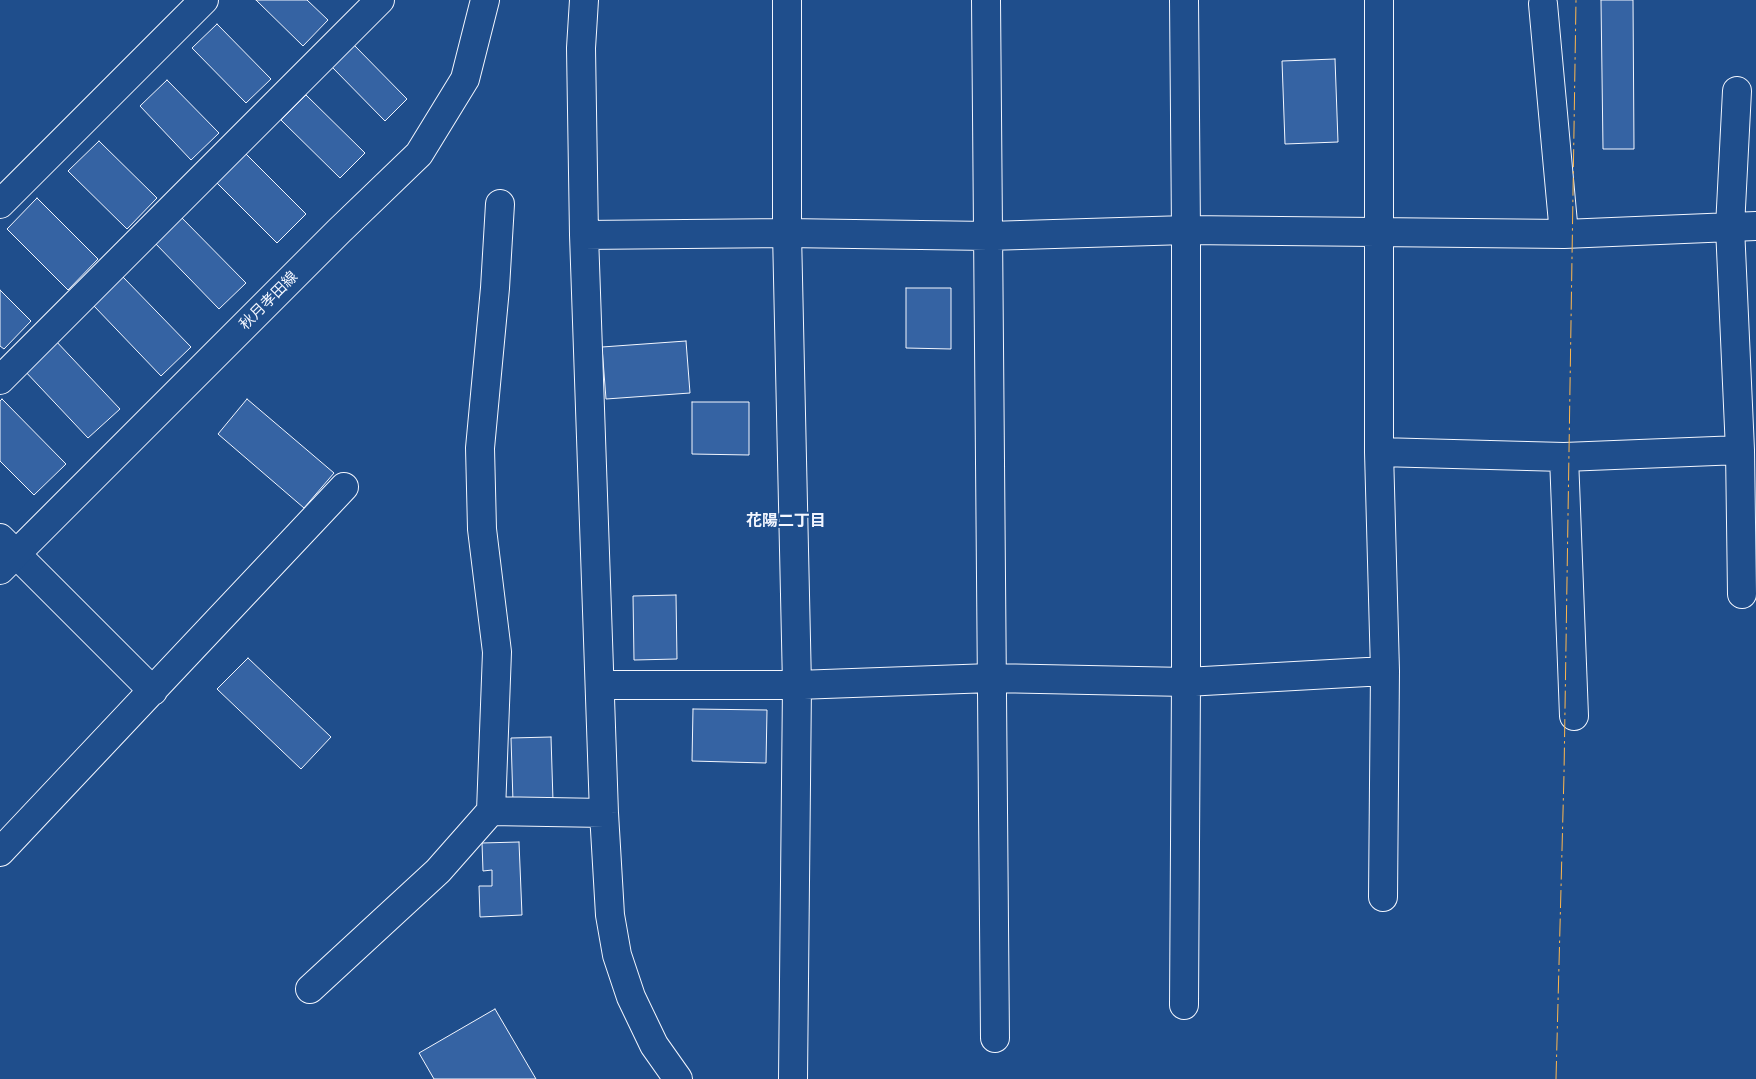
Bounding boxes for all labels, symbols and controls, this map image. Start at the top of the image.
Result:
street label: 秋月孝田線 [236,268,302,334]
district label: 花陽二丁目 [746,512,826,532]

